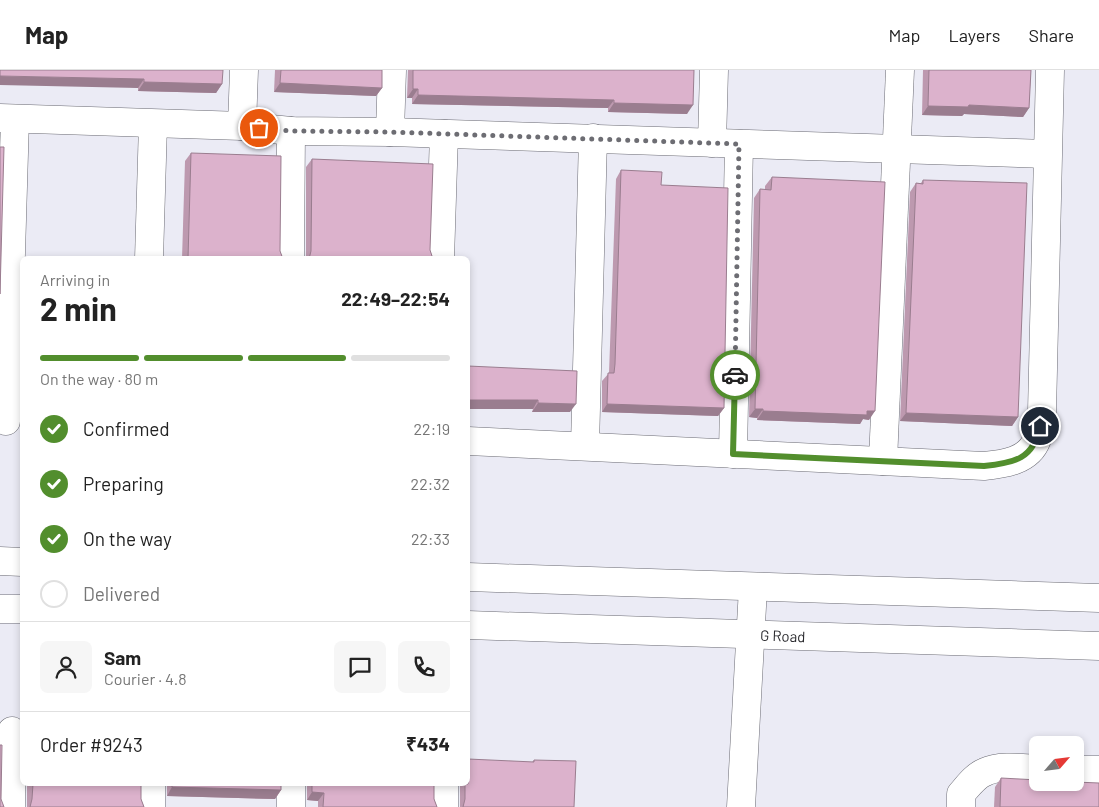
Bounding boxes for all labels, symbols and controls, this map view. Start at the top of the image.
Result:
text: Map [25,20,68,49]
text: Map [888,24,920,46]
text: Layers [948,24,1001,46]
text: Share [1029,24,1074,46]
pin [238,107,280,149]
icon: bag [245,114,273,142]
text: Arriving in [40,270,110,289]
text: 22:49–22:54 [341,287,450,310]
text: 2 min [40,289,117,327]
courier [710,350,760,400]
icon: car [721,361,749,389]
text: On the way · 80 m [40,369,158,388]
pin [1019,405,1061,447]
icon: home [1026,412,1054,440]
icon: check [40,415,68,443]
text: Confirmed [83,417,170,440]
text: 22:19 [413,419,450,438]
icon: check [40,470,68,498]
text: Preparing [83,472,164,495]
text: 22:32 [411,474,450,493]
icon: check [40,525,68,553]
text: On the way [83,527,172,550]
text: 22:33 [411,529,450,548]
text: Delivered [83,582,160,605]
street label: G Road [760,626,806,645]
button: person [40,641,92,693]
button: chat [334,641,386,693]
button: phone [398,641,450,693]
text: Sam [104,646,141,669]
text: Courier · 4.8 [104,669,187,688]
text: ₹434 [406,732,450,755]
text: Order #9243 [40,733,143,756]
north arrow [1029,736,1084,791]
map controls [1029,736,1084,791]

